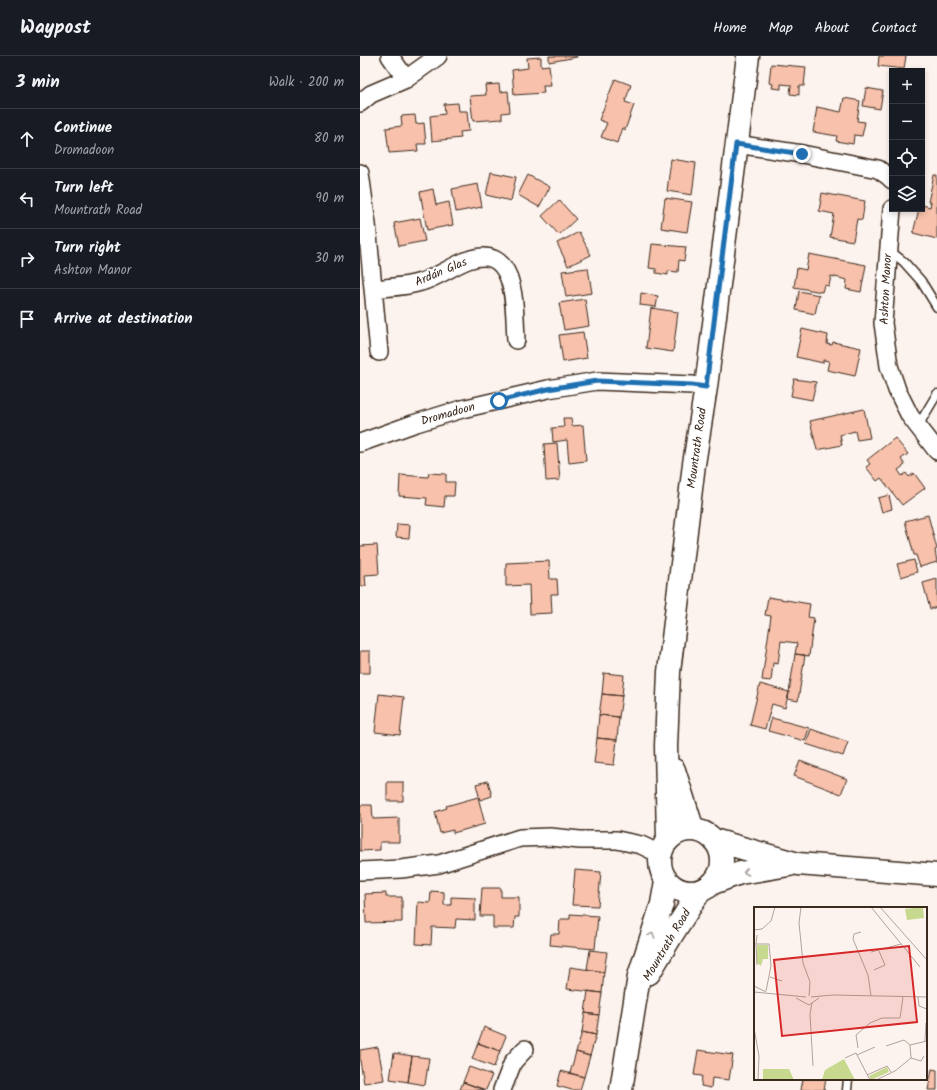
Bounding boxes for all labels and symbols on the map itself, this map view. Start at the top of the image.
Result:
route end [793,145,811,163]
street label: Ardán Glas [412,252,470,292]
street label: Ashton Manor [875,252,897,325]
route start [490,392,508,410]
street label: Dromadoon [419,397,477,431]
street label: Mountrath Road [682,405,712,490]
one-way arrow [742,867,749,875]
street label: Mountrath Road [638,904,697,985]
inset map [754,907,927,1080]
one-way arrow [647,932,655,939]

